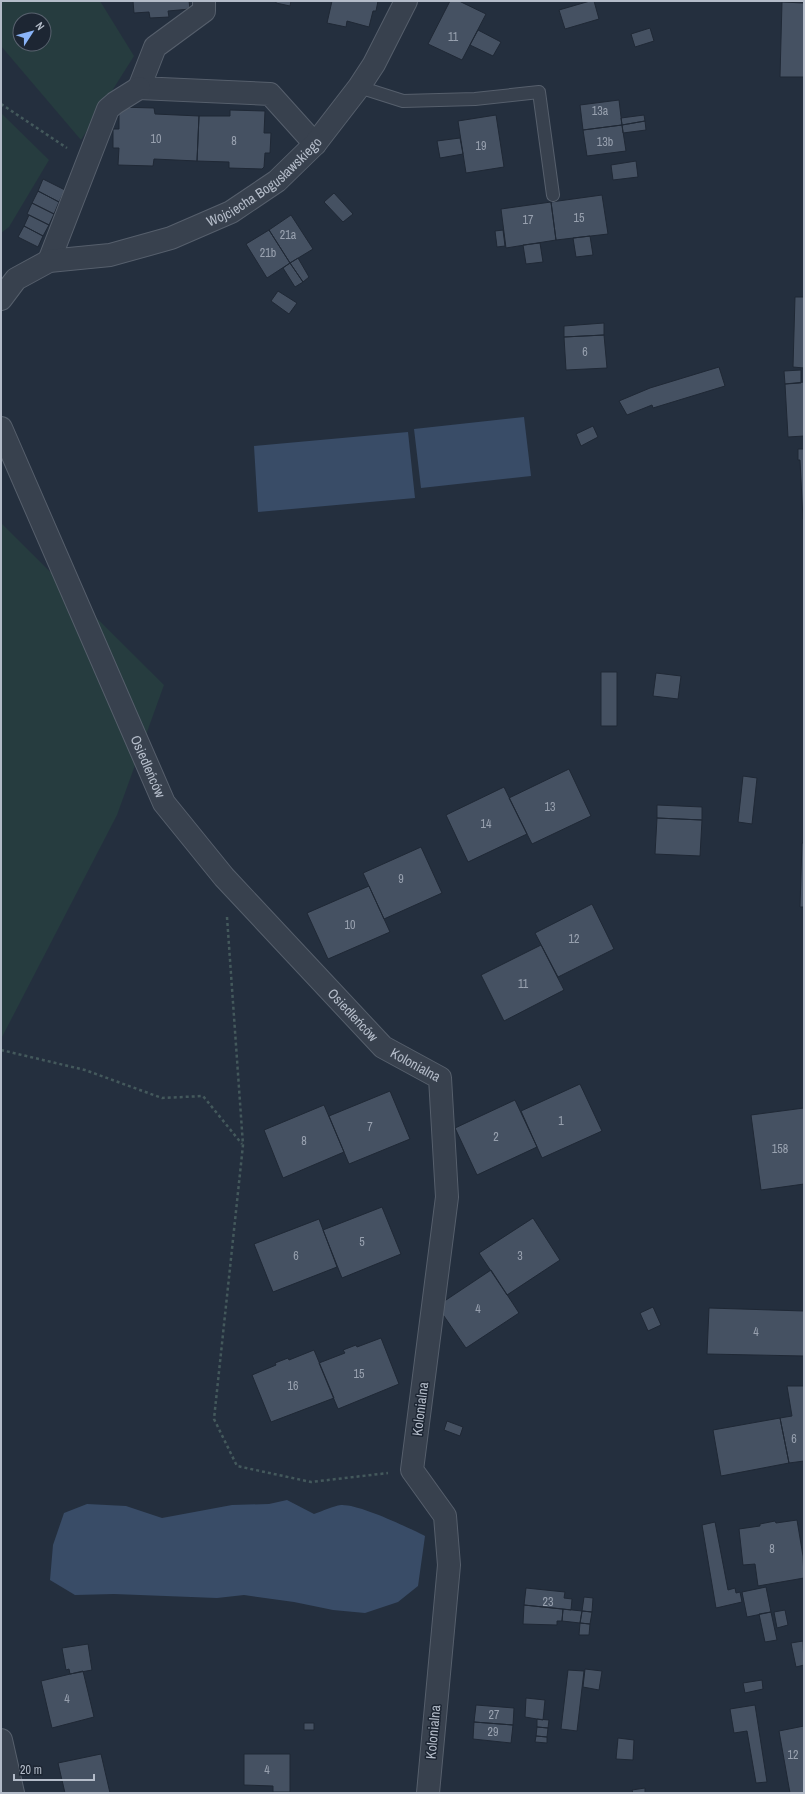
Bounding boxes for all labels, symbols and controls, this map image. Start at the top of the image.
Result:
north arrow [12,12,52,52]
text: N [33,19,48,33]
house number: 11 [448,29,459,45]
house number: 13a [592,103,609,119]
house number: 10 [151,131,161,147]
house number: 8 [231,133,237,149]
street label: Wojciecha Bogusławskiego [204,134,326,231]
house number: 13b [597,134,613,150]
house number: 19 [476,138,486,154]
house number: 15 [574,210,585,226]
house number: 17 [523,212,534,228]
house number: 21a [280,227,297,243]
house number: 21b [260,245,276,261]
house number: 6 [582,344,588,360]
street label: Osiedleńców [127,732,170,801]
house number: 13 [545,799,555,815]
house number: 14 [481,816,492,832]
house number: 9 [398,871,404,887]
house number: 10 [345,917,355,933]
house number: 12 [569,931,579,947]
house number: 11 [518,976,529,992]
street label: Osiedleńców [324,985,383,1046]
street label: Kolonialna [387,1044,444,1086]
house number: 1 [558,1113,564,1129]
house number: 7 [367,1119,373,1135]
house number: 2 [493,1129,499,1145]
house number: 8 [301,1133,307,1149]
house number: 158 [772,1141,788,1157]
house number: 5 [359,1234,365,1250]
house number: 6 [293,1248,299,1264]
house number: 3 [517,1248,523,1264]
house number: 4 [475,1301,481,1317]
house number: 4 [753,1324,759,1340]
house number: 15 [354,1366,365,1382]
house number: 16 [288,1378,298,1394]
street label: Kolonialna [408,1380,432,1437]
house number: 6 [791,1431,797,1447]
house number: 8 [769,1541,775,1557]
house number: 23 [543,1594,553,1610]
house number: 4 [64,1691,70,1707]
street label: Kolonialna [422,1704,444,1760]
house number: 27 [489,1707,500,1723]
house number: 29 [488,1724,498,1740]
house number: 12 [788,1747,798,1763]
scale bar [14,1756,94,1782]
text: 20 m [20,1762,42,1778]
house number: 4 [264,1762,270,1778]

